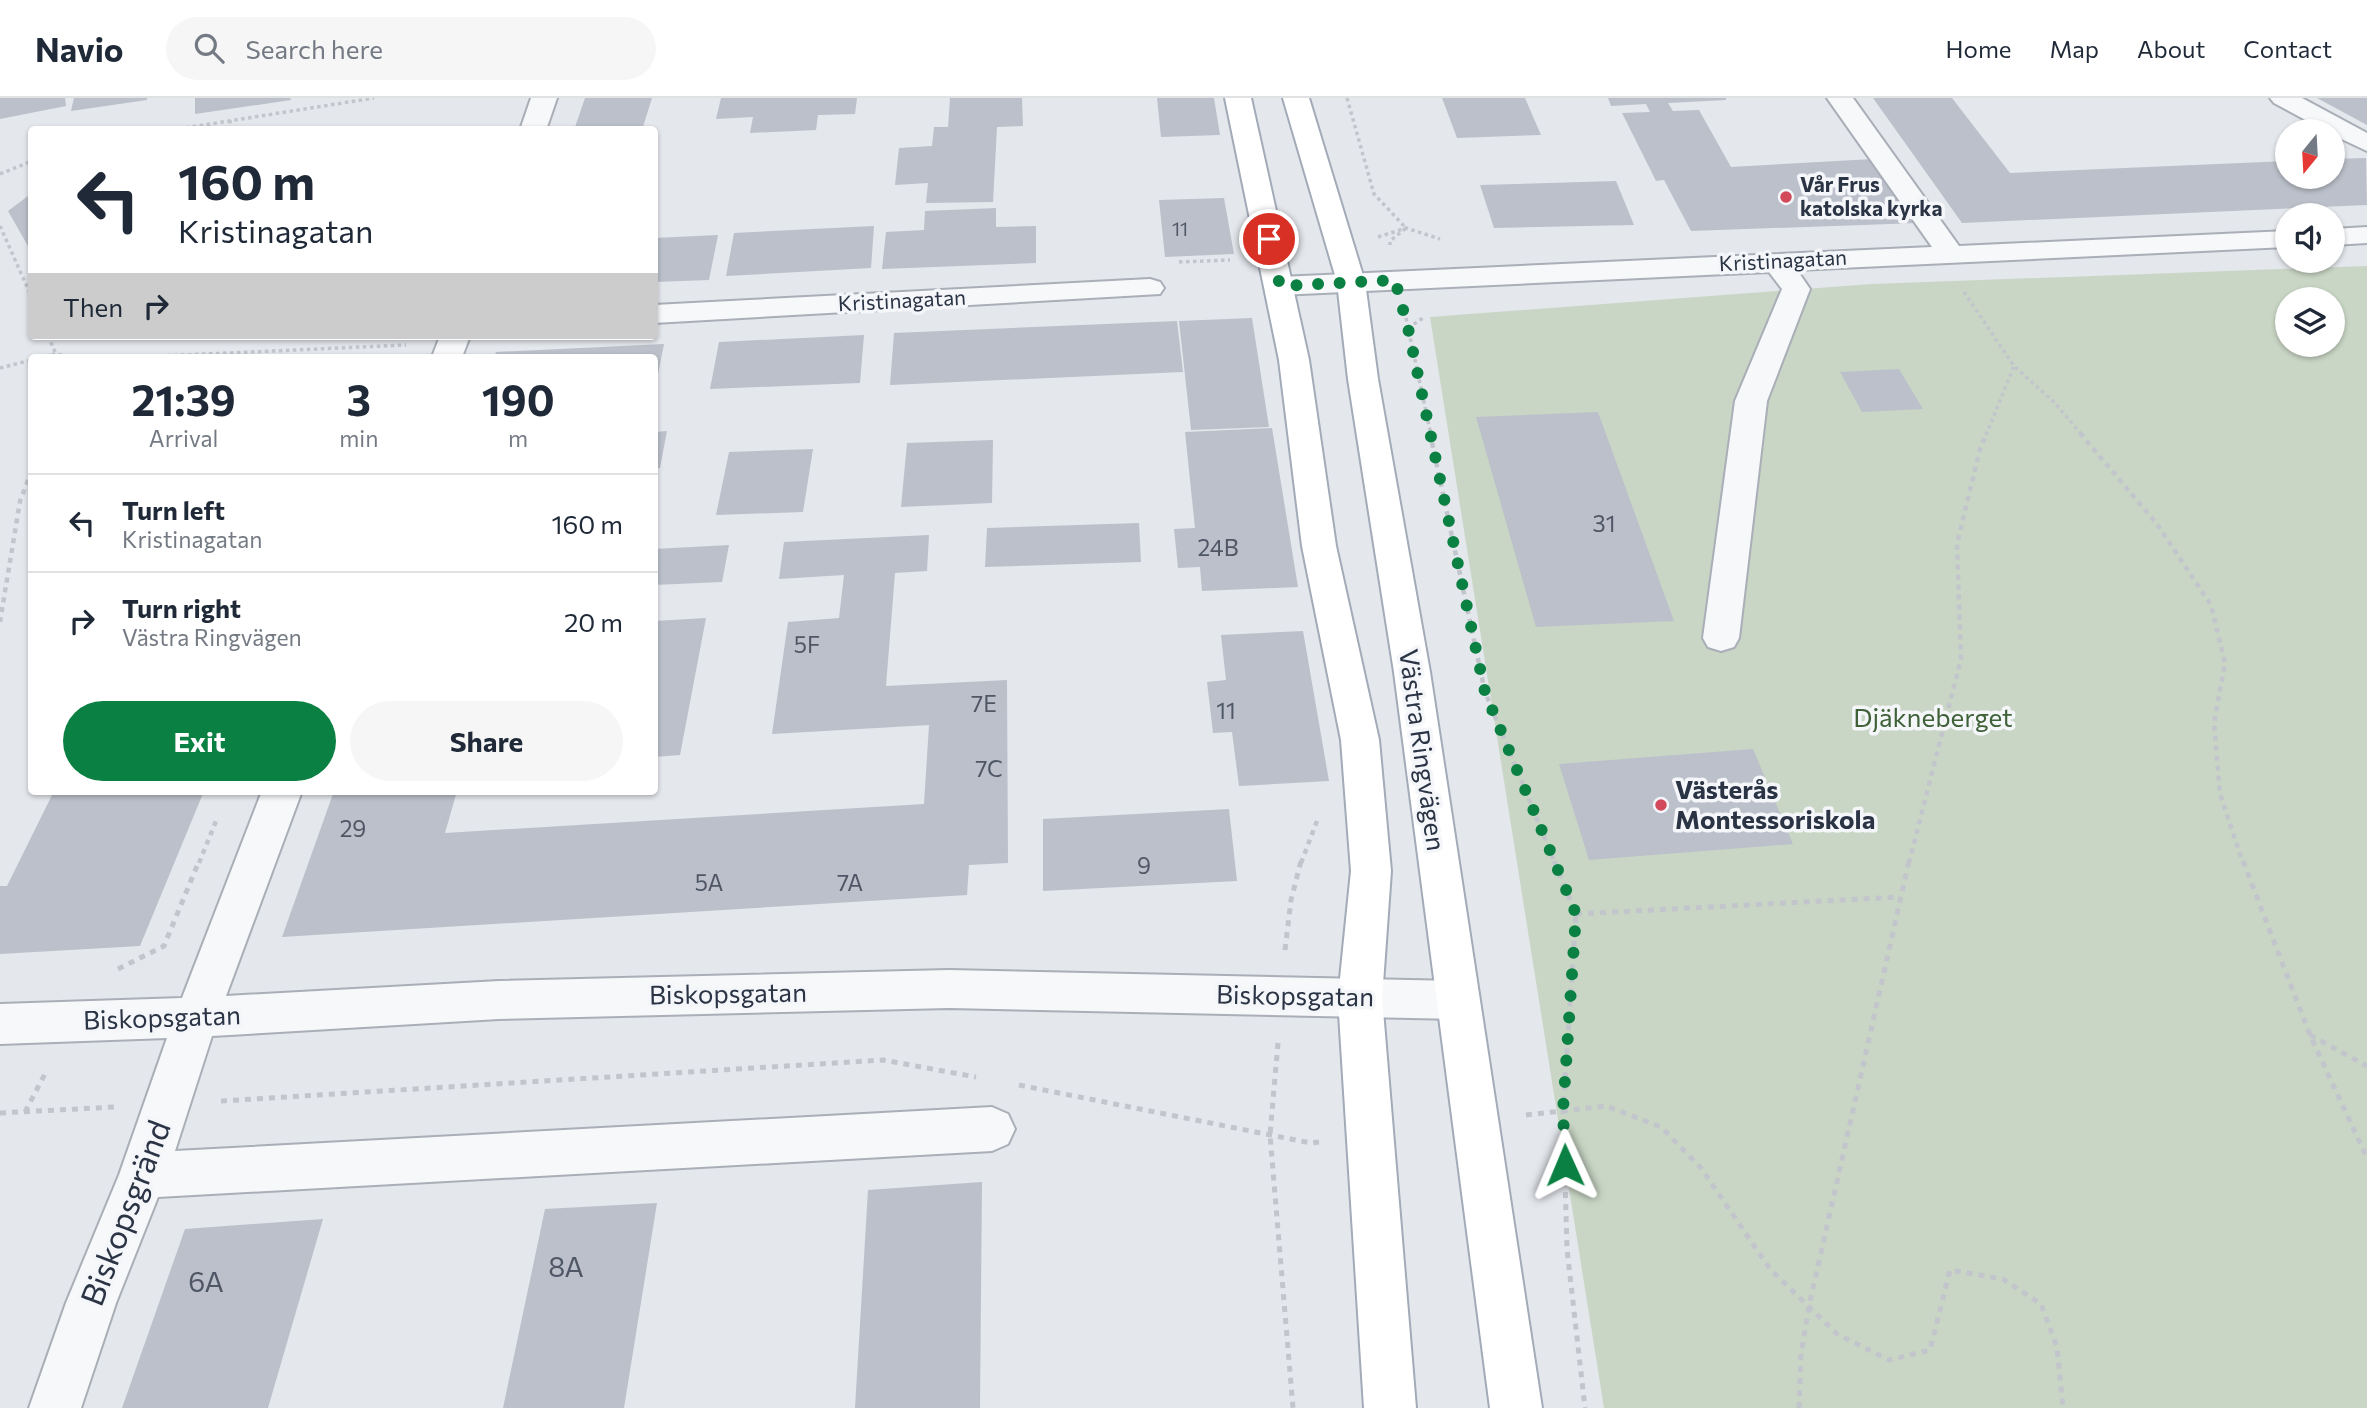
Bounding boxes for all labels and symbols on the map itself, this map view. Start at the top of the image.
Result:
north arrow [2275,119,2345,189]
place label: Vår Frus katolska kyrka [1800,171,1942,220]
marker: Vår Frus katolska kyrka [1778,189,1794,205]
pin [1239,209,1299,269]
house number: 11 [1172,217,1188,240]
street label: Kristinagatan [1718,244,1848,275]
street label: Kristinagatan [837,284,967,315]
house number: 31 [1593,509,1615,537]
house number: 24B [1197,533,1239,561]
house number: 5F [794,630,820,658]
street label: Västra Ringvägen [1394,647,1453,853]
house number: 7E [971,689,997,717]
house number: 11 [1216,696,1236,724]
park label: Djäkneberget [1853,701,2013,732]
house number: 7C [975,754,1003,782]
place label: Västerås Montessoriskola [1675,773,1875,834]
marker: Västerås Montessoriskola [1653,797,1669,813]
house number: 29 [340,814,366,842]
house number: 9 [1137,851,1151,879]
house number: 5A [695,868,723,896]
house number: 7A [837,868,863,896]
street label: Biskopsgatan [649,976,807,1009]
street label: Biskopsgatan [1216,978,1374,1011]
street label: Biskopsgatan [82,998,241,1035]
street label: Biskopsgränd [70,1114,178,1311]
position arrow [1528,1128,1602,1202]
house number: 8A [548,1249,584,1283]
house number: 6A [188,1264,224,1298]

